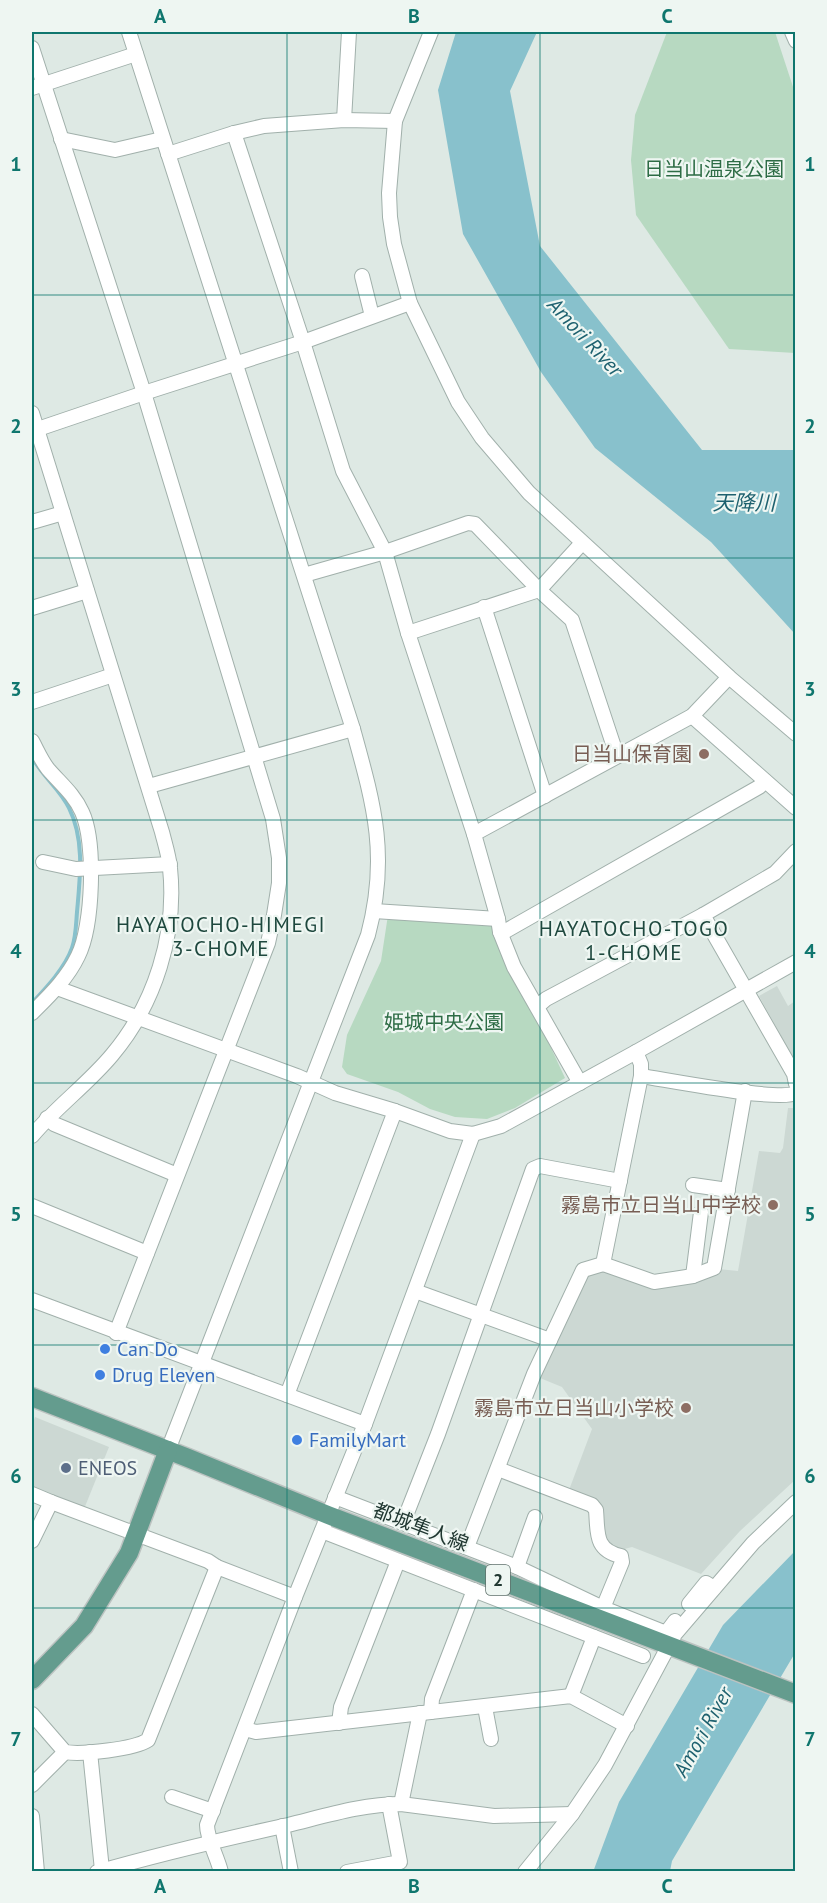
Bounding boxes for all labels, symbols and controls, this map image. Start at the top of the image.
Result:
text: A [154,3,167,29]
text: B [408,3,420,29]
text: C [661,3,673,29]
text: 1 [10,151,22,177]
text: 1 [804,151,816,177]
park label: 日当山温泉公園 [644,156,784,182]
water label: Amori River [541,291,630,384]
text: 2 [10,413,22,439]
text: 2 [804,413,816,439]
water label: 天降川 [713,489,777,516]
text: 3 [10,676,22,702]
text: 3 [804,676,816,702]
place label: 日当山保育園 [572,741,692,767]
marker: 日当山保育園 [697,747,711,761]
district label: HAYATOCHO-HIMEGI 3-CHOME [116,911,326,962]
district label: HAYATOCHO-TOGO 1-CHOME [539,915,729,966]
text: 4 [10,938,22,964]
text: 4 [804,938,816,964]
park label: 姫城中央公園 [384,1009,504,1035]
place label: 霧島市立日当山中学校 [561,1192,761,1218]
marker: 霧島市立日当山中学校 [766,1198,780,1212]
text: 5 [10,1201,22,1227]
text: 5 [804,1201,816,1227]
place label: Can Do [117,1336,178,1362]
marker: Can Do [98,1342,112,1356]
place label: Drug Eleven [112,1362,216,1388]
marker: Drug Eleven [93,1368,107,1382]
place label: 霧島市立日当山小学校 [474,1395,674,1421]
marker: 霧島市立日当山小学校 [679,1401,693,1415]
place label: FamilyMart [309,1427,406,1453]
marker: FamilyMart [290,1433,304,1447]
place label: ENEOS [78,1455,137,1481]
marker: ENEOS [59,1461,73,1475]
text: 6 [10,1463,22,1489]
text: 6 [804,1463,816,1489]
street label: 都城隼人線 [370,1497,472,1557]
road number: 2 [486,1565,510,1595]
water label: Amori River [666,1680,739,1782]
text: 7 [10,1726,22,1752]
text: 7 [804,1726,816,1752]
text: A [154,1873,167,1899]
text: B [408,1873,420,1899]
text: C [661,1873,673,1899]

